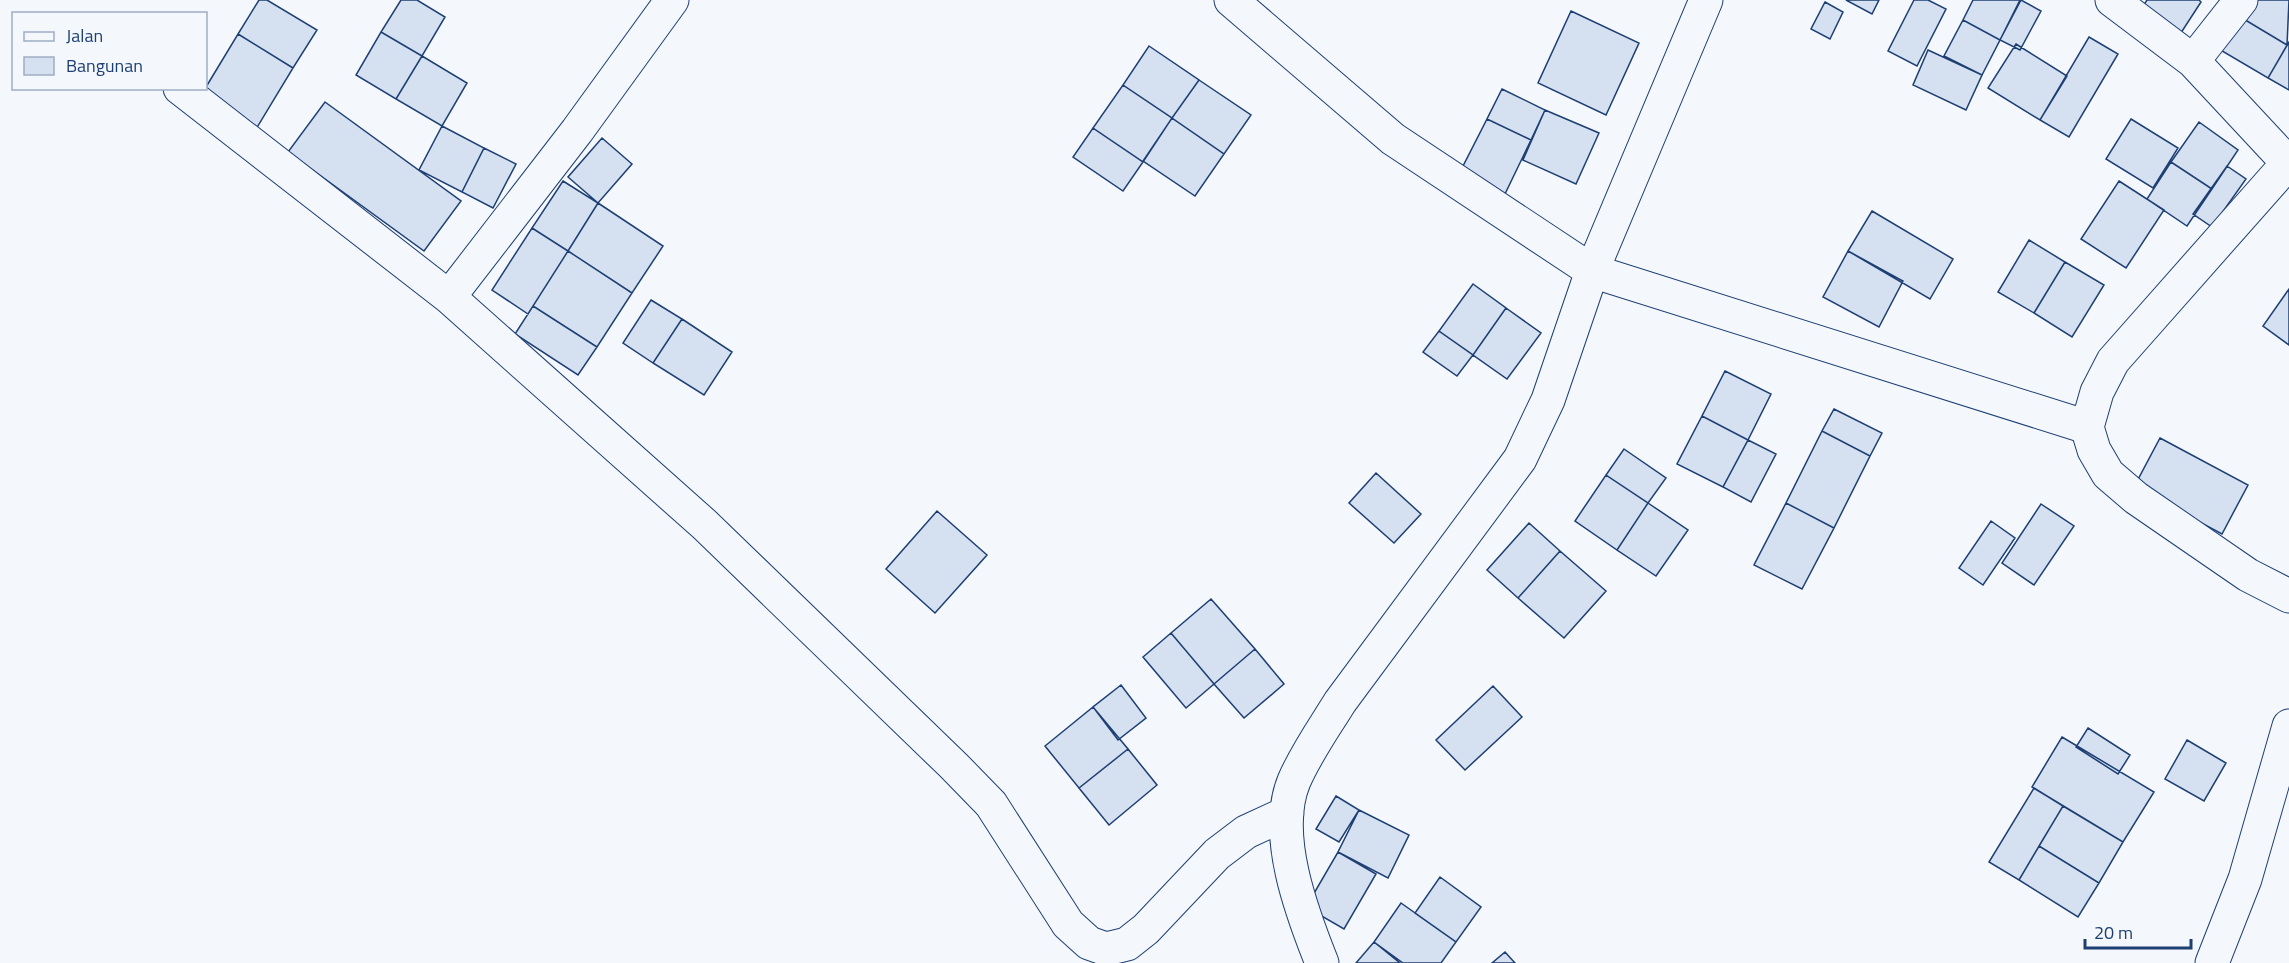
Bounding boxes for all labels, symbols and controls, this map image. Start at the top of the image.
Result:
legend [12,12,207,90]
text: Jalan [66,22,103,49]
text: Bangunan [66,52,143,79]
scale bar [2085,912,2192,950]
text: 20 m [2094,919,2133,946]

